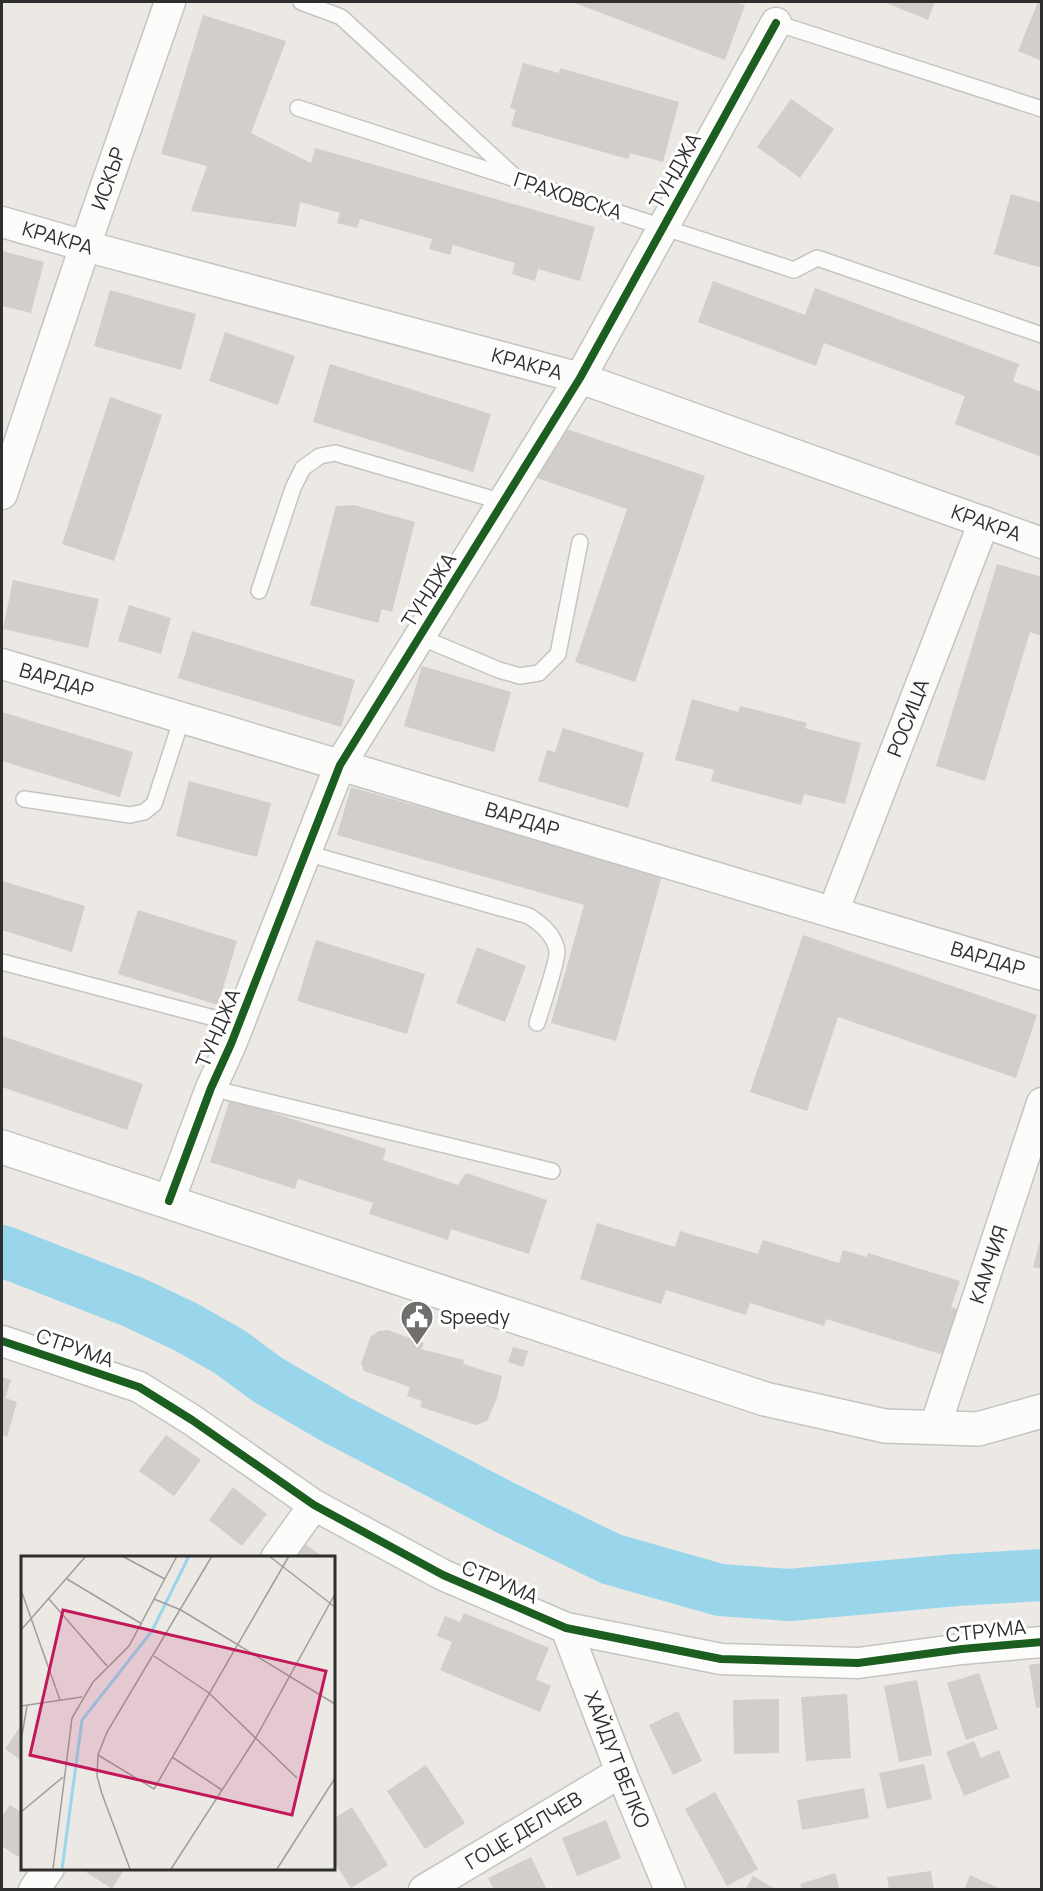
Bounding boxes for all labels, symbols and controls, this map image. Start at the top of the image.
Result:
street label: ТУНДЖА [643,127,707,214]
street label: ИСКЪР [85,144,131,213]
street label: ГРАХОВСКА [511,165,626,226]
street label: КРАКРА [19,215,96,261]
street label: КРАКРА [489,341,566,386]
street label: КРАКРА [948,498,1025,548]
street label: ТУНДЖА [395,547,462,632]
street label: ВАРДАР [16,656,97,704]
street label: РОСИЦА [880,675,935,761]
street label: ВАРДАР [482,795,563,843]
street label: ВАРДАР [948,934,1028,982]
street label: ТУНДЖА [189,984,246,1071]
street label: КАМЧИЯ [963,1222,1014,1307]
public building icon: Speedy [399,1299,435,1346]
place label: Speedy [440,1303,510,1330]
street label: СТРУМА [33,1322,118,1373]
street label: СТРУМА [458,1553,543,1610]
inset map [21,1556,334,1870]
street label: СТРУМА [945,1613,1028,1648]
street label: ХАЙДУТ ВЕЛКО [578,1687,657,1832]
street label: ГОЦЕ ДЕЛЧЕВ [460,1785,587,1875]

